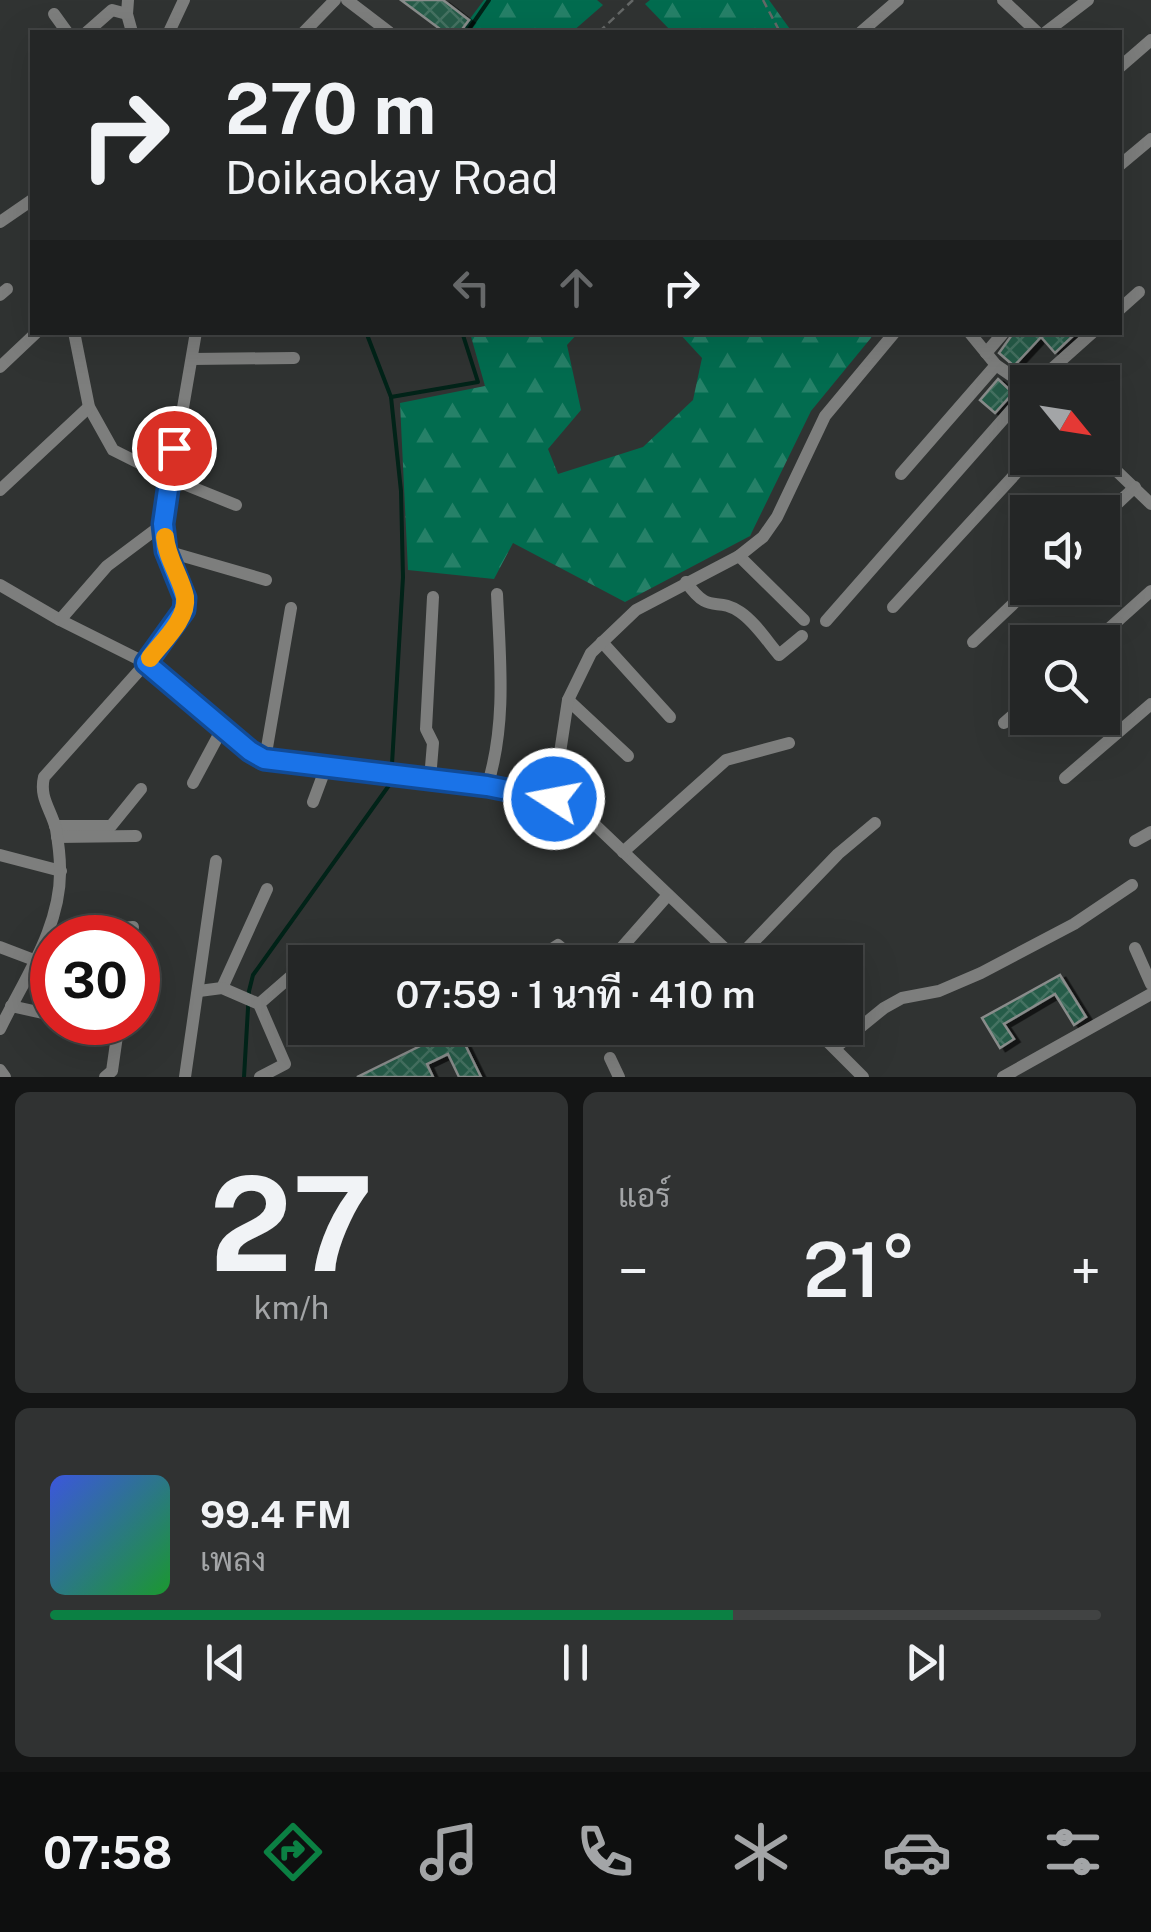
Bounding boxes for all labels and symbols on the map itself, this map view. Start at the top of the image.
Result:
north arrow [1010,365,1120,475]
pin [132,406,217,491]
position arrow [502,747,606,851]
speed limit sign: 30 [30,915,160,1045]

